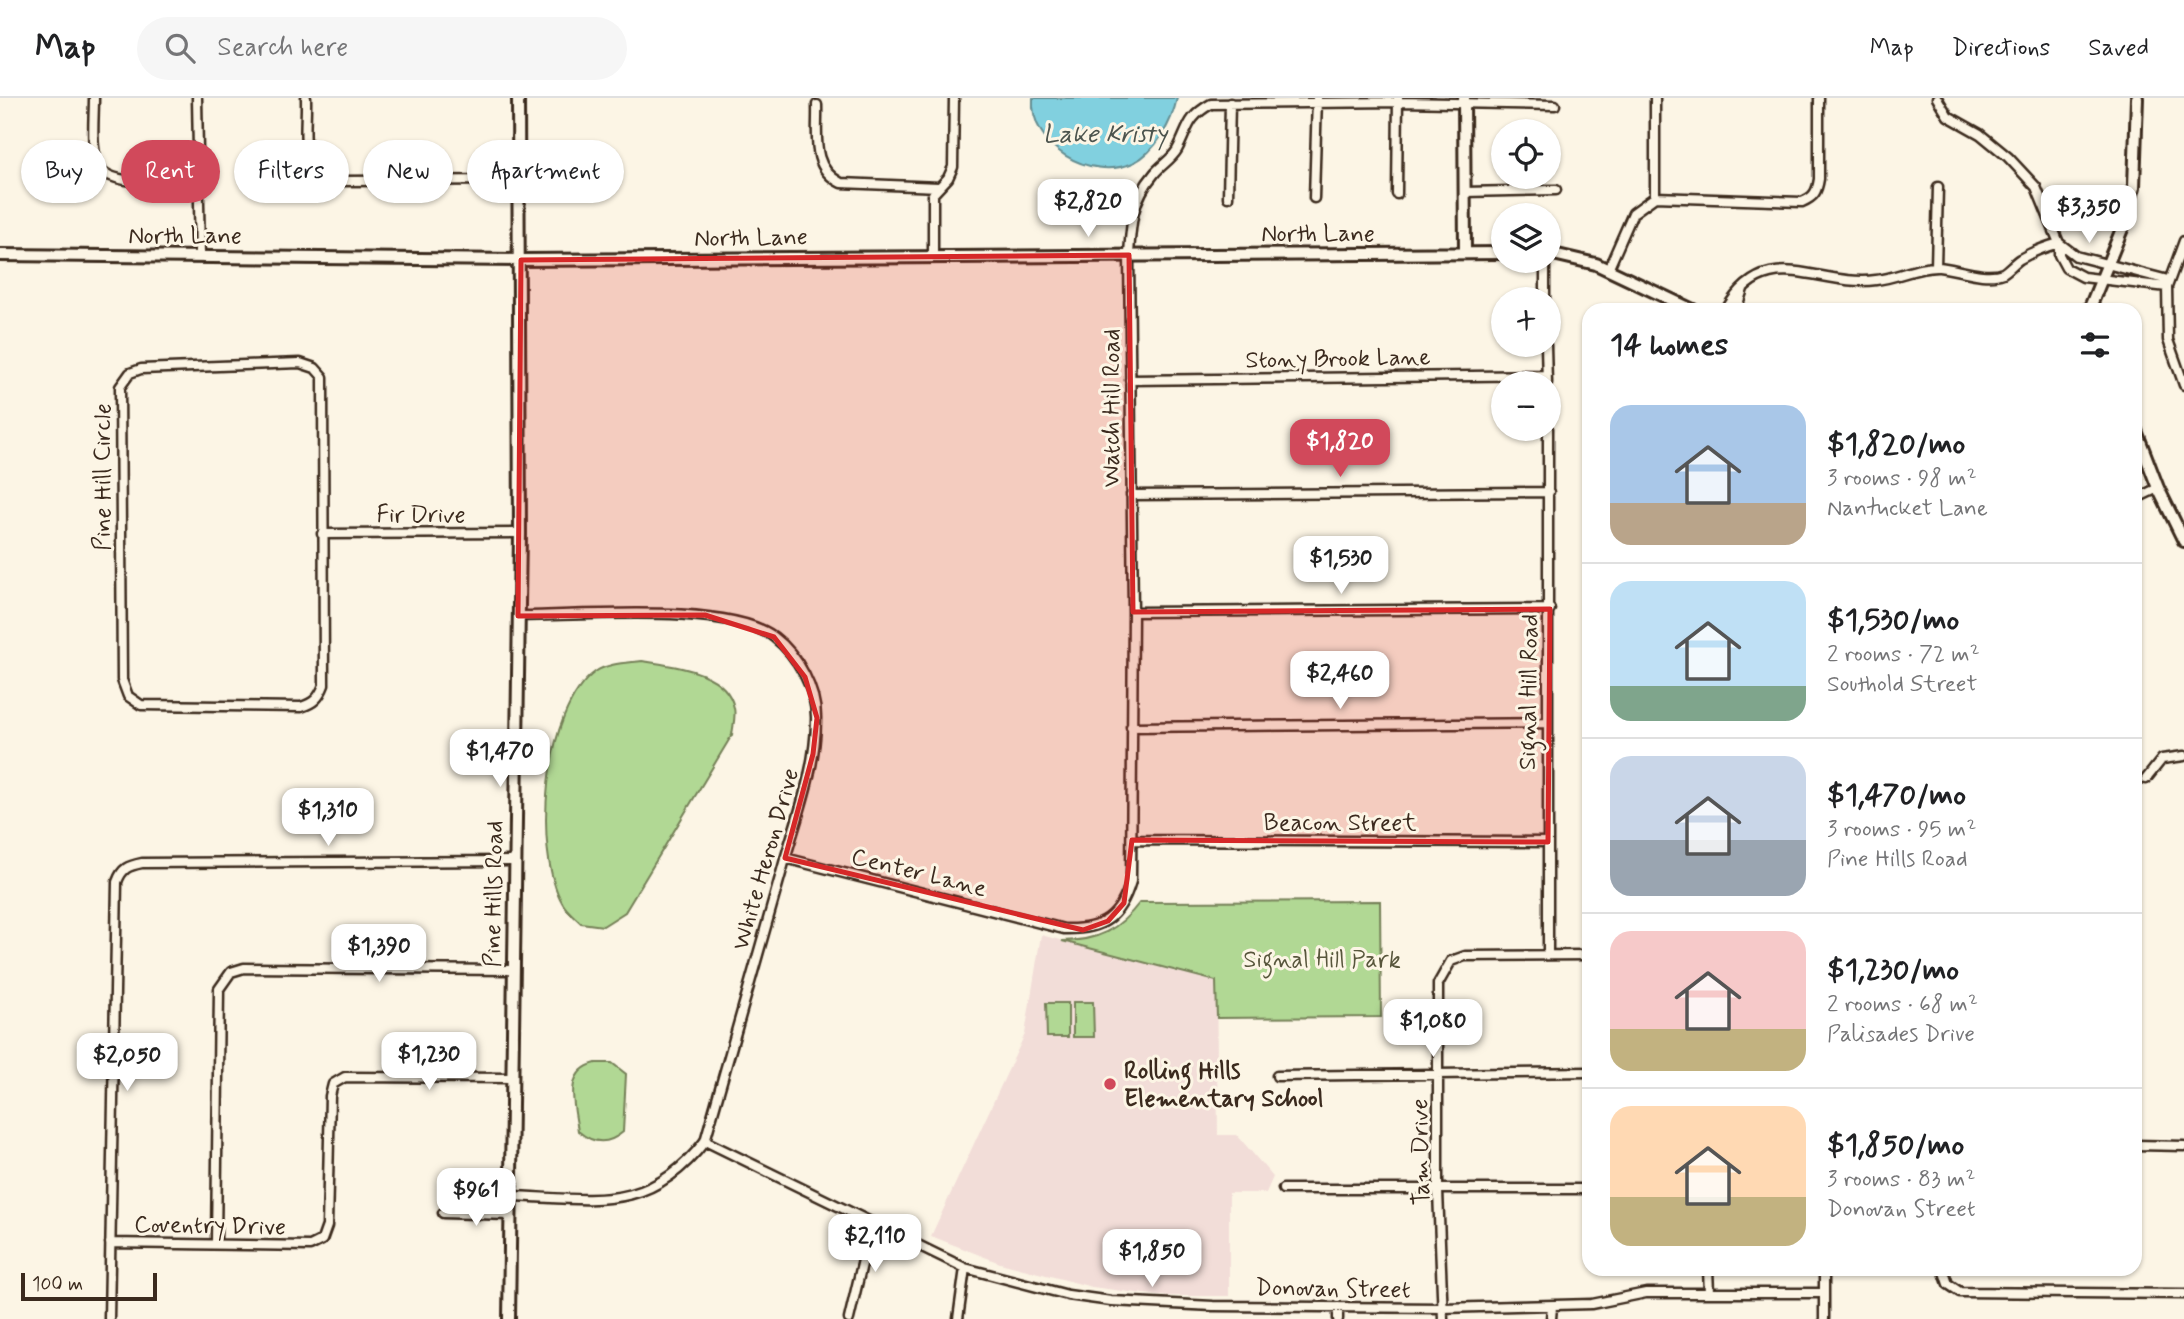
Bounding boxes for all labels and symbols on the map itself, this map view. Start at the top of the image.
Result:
water label: Lake Kristy [1043,118,1169,152]
pin: $2,820 [1031,180,1145,239]
pin: $3,350 [2032,186,2146,245]
street label: North Lane [1261,219,1375,250]
street label: North Lane [128,221,242,252]
street label: North Lane [694,222,808,255]
street label: Watch Hill Road [1097,329,1128,487]
street label: Stony Brook Lane [1245,342,1431,377]
street label: Pine Hill Circle [88,403,119,551]
pin: $1,820 [1283,420,1397,479]
street label: Fir Drive [376,500,466,531]
pin: $1,530 [1284,536,1398,596]
street label: Signal Hill Road [1513,614,1549,770]
pin: $2,460 [1283,652,1397,711]
pin: $1,470 [443,730,557,789]
street label: White Heron Drive [726,765,807,954]
pin: $1,310 [271,788,385,848]
street label: Beacon Street [1263,808,1417,839]
street label: Pine Hills Road [478,820,511,968]
street label: Center Lane [848,842,990,905]
pin: $1,390 [322,924,436,984]
park label: Signal Hill Park [1243,945,1401,979]
pin: $1,080 [1376,1000,1490,1059]
pin: $1,230 [372,1032,486,1092]
pin: $2,050 [70,1034,184,1093]
place label: Rolling Hills Elementary School [1124,1056,1324,1115]
marker: Rolling Hills Elementary School [1102,1076,1118,1092]
street label: Tam Drive [1405,1098,1438,1206]
pin: $961 [435,1168,517,1228]
street label: Coventry Drive [134,1210,286,1243]
pin: $2,110 [818,1214,932,1274]
pin: $1,850 [1095,1230,1209,1289]
scale bar [21,1270,158,1302]
street label: Donovan Street [1255,1273,1411,1306]

